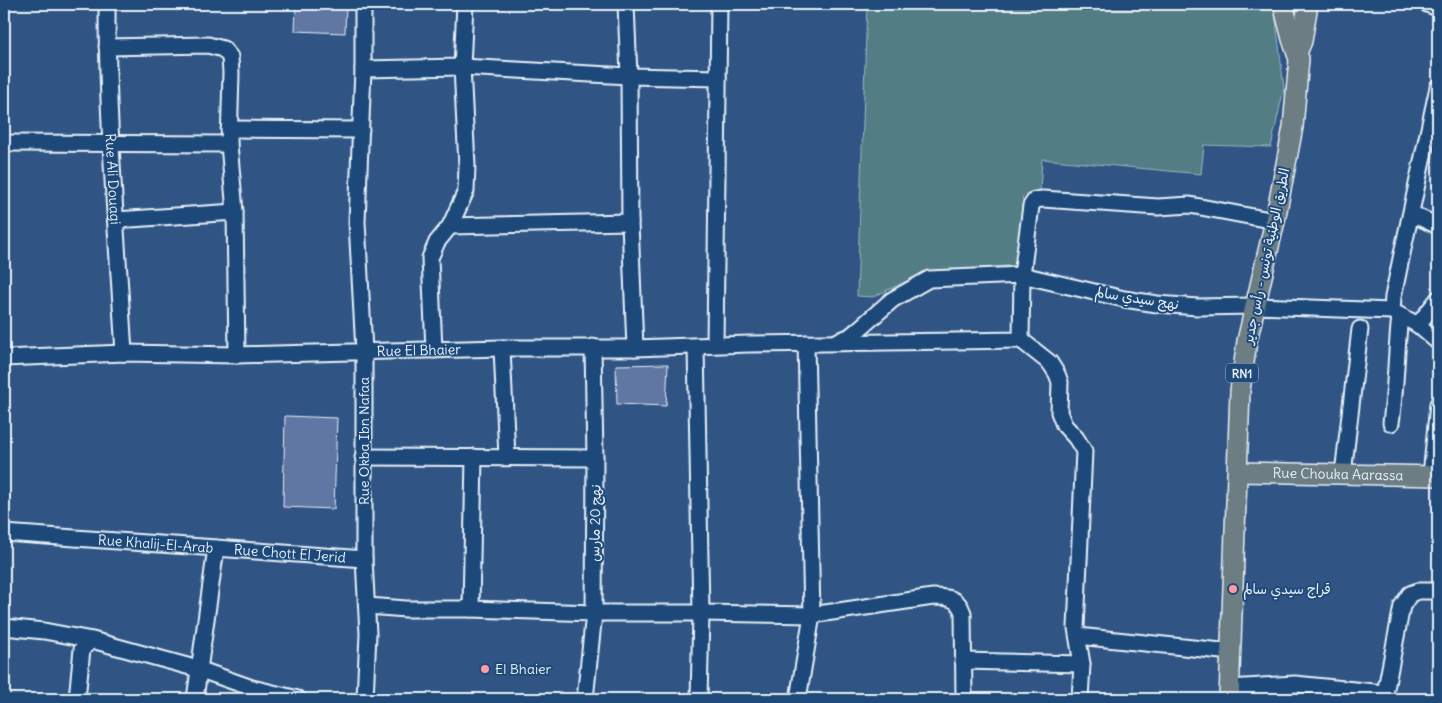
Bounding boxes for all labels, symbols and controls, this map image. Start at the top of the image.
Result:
street label: Rue Ali Douagi [101,133,125,225]
street label: الطريق الوطنية تونس - رأس جدير [1238,166,1293,347]
street label: نهج سيدي سالم [1093,282,1180,316]
street label: Rue El Bhaier [376,340,461,360]
road number: RN1 [1226,363,1258,382]
street label: Rue Okba Ibn Nafaa [355,377,373,505]
street label: Rue Chouka Aarassa [1272,464,1404,484]
street label: نهج 20 مارس [585,484,606,562]
street label: Rue Khalij-El-Arab [97,531,214,557]
street label: Rue Chott El Jerid [233,540,346,567]
place label: قراج سيدي سالم [1243,580,1331,600]
marker: قراج سيدي سالم [1227,583,1239,595]
place label: El Bhaier [495,660,552,678]
marker: El Bhaier [479,663,491,675]

